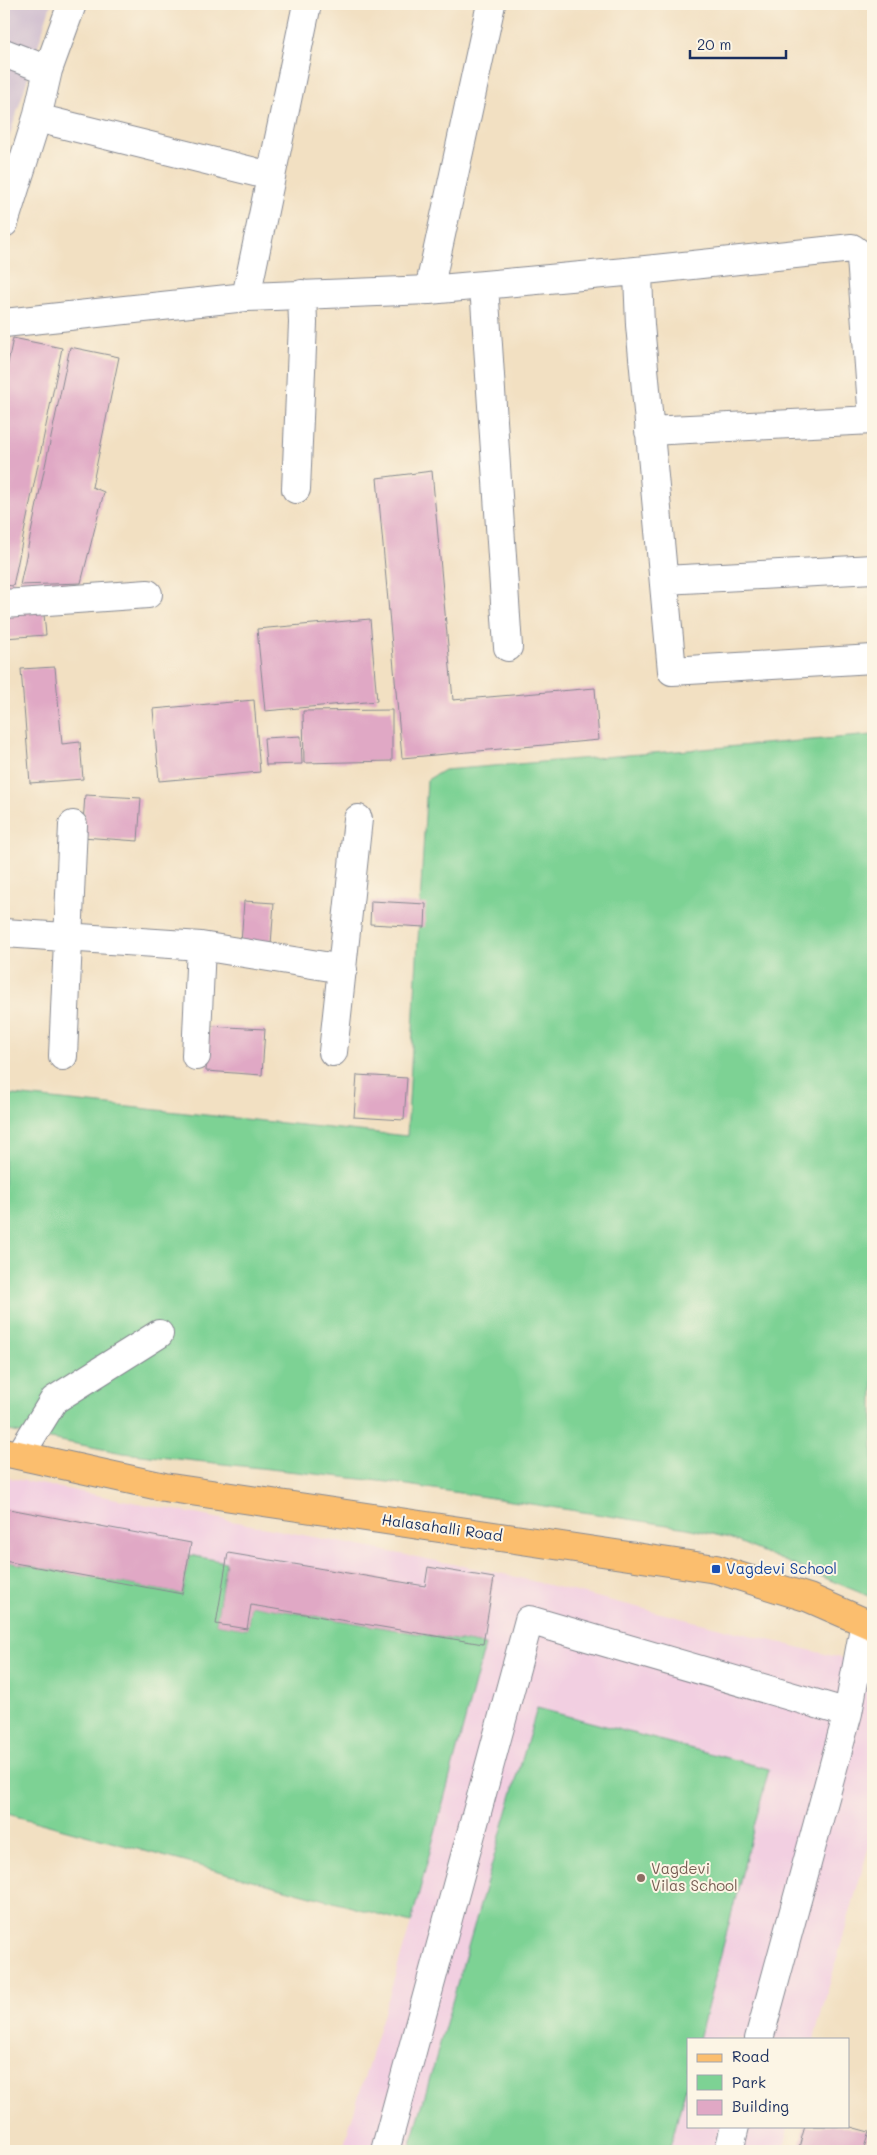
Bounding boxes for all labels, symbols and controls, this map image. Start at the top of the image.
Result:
scale bar [690,28,786,60]
text: 20 m [697,34,731,54]
street label: Halasahalli Road [380,1509,504,1545]
place label: Vagdevi School [726,1558,837,1578]
marker: Vagdevi School [710,1563,722,1575]
place label: Vagdevi Vilas School [651,1858,738,1895]
marker: Vagdevi Vilas School [635,1872,647,1884]
legend [687,2038,850,2128]
text: Road [732,2046,769,2066]
text: Park [732,2072,766,2092]
text: Building [732,2096,789,2116]

